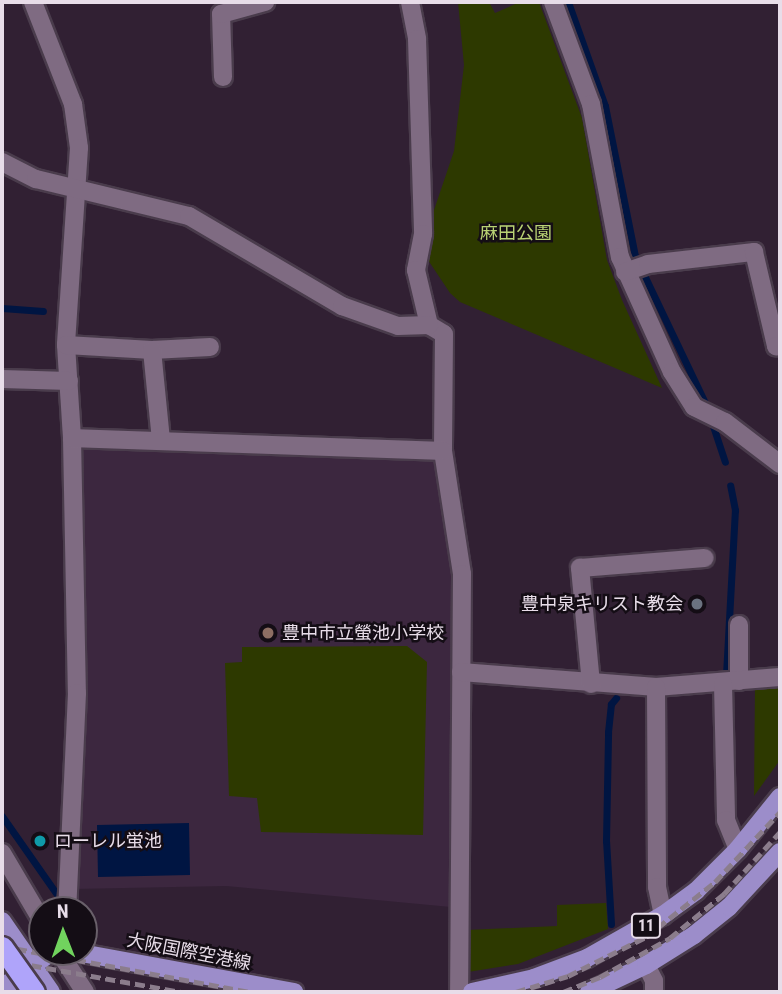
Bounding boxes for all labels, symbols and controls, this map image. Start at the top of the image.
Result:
park label: 麻田公園 [480,222,552,244]
place label: 豊中泉キリスト教会 [521,593,683,615]
marker: 豊中泉キリスト教会 [689,596,705,612]
place label: 豊中市立螢池小学校 [282,622,444,644]
marker: 豊中市立螢池小学校 [260,625,276,641]
place label: ローレル蛍池 [54,830,162,852]
marker: ローレル蛍池 [32,833,48,849]
north arrow [28,896,98,966]
text: N [57,900,69,923]
road number: 11 [630,914,662,938]
street label: 大阪国際空港線 [125,929,253,975]

